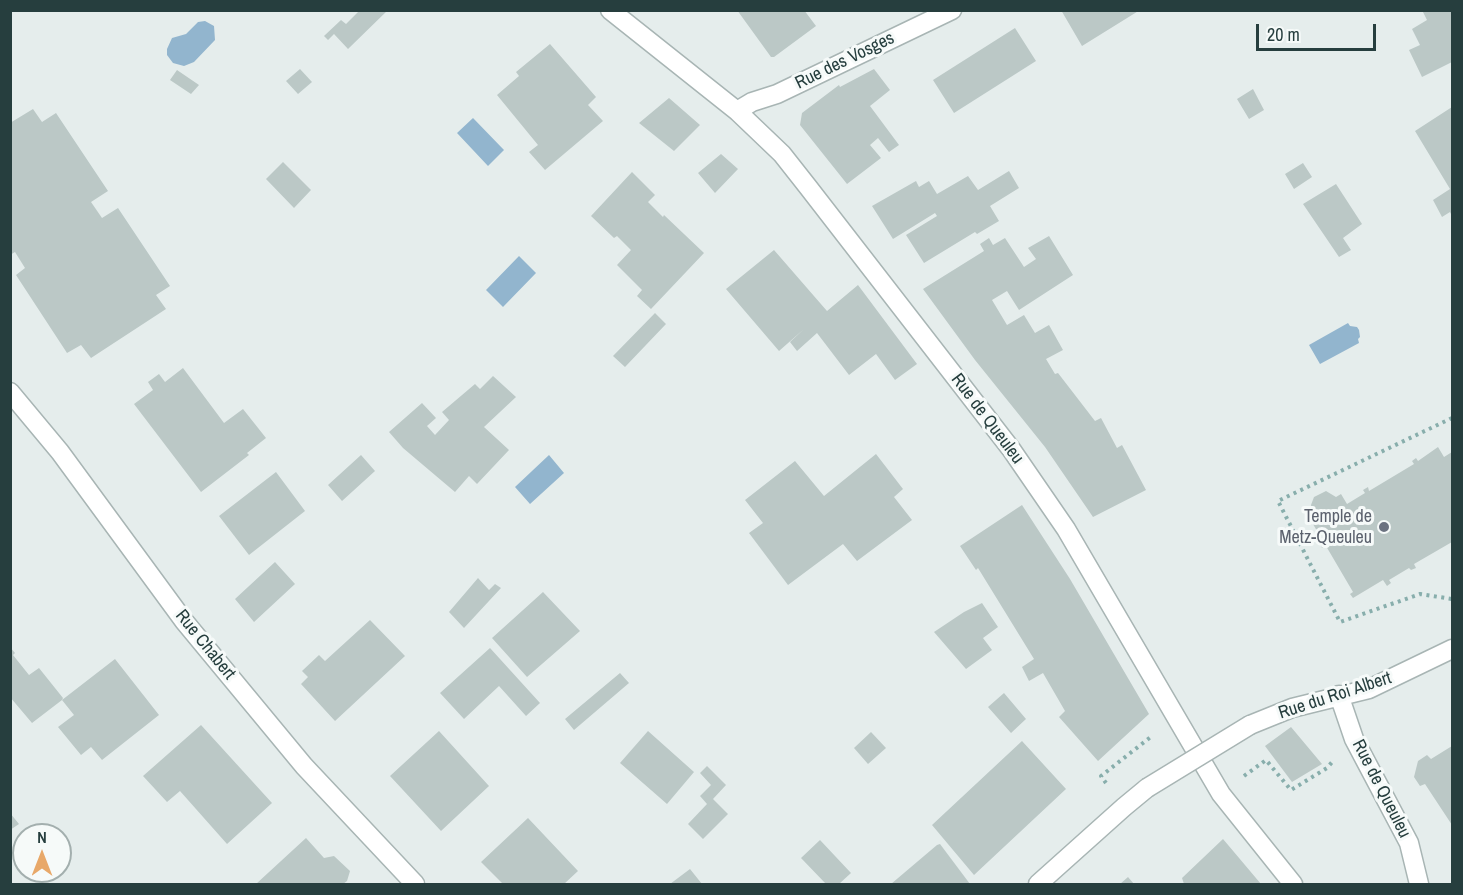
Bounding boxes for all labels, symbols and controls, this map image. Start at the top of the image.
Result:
scale bar [1259,12,1379,50]
text: 20 m [1267,22,1300,47]
street label: Rue des Vosges [792,28,898,94]
street label: Rue de Queuleu [946,370,1028,468]
place label: Temple de Metz-Queuleu [1279,506,1372,548]
marker: Temple de Metz-Queuleu [1377,520,1391,534]
street label: Rue Chabert [170,606,240,684]
street label: Rue du Roi Albert [1276,668,1394,724]
street label: Rue de Queuleu [1347,736,1415,842]
north arrow [12,823,72,883]
text: N [37,826,47,848]

